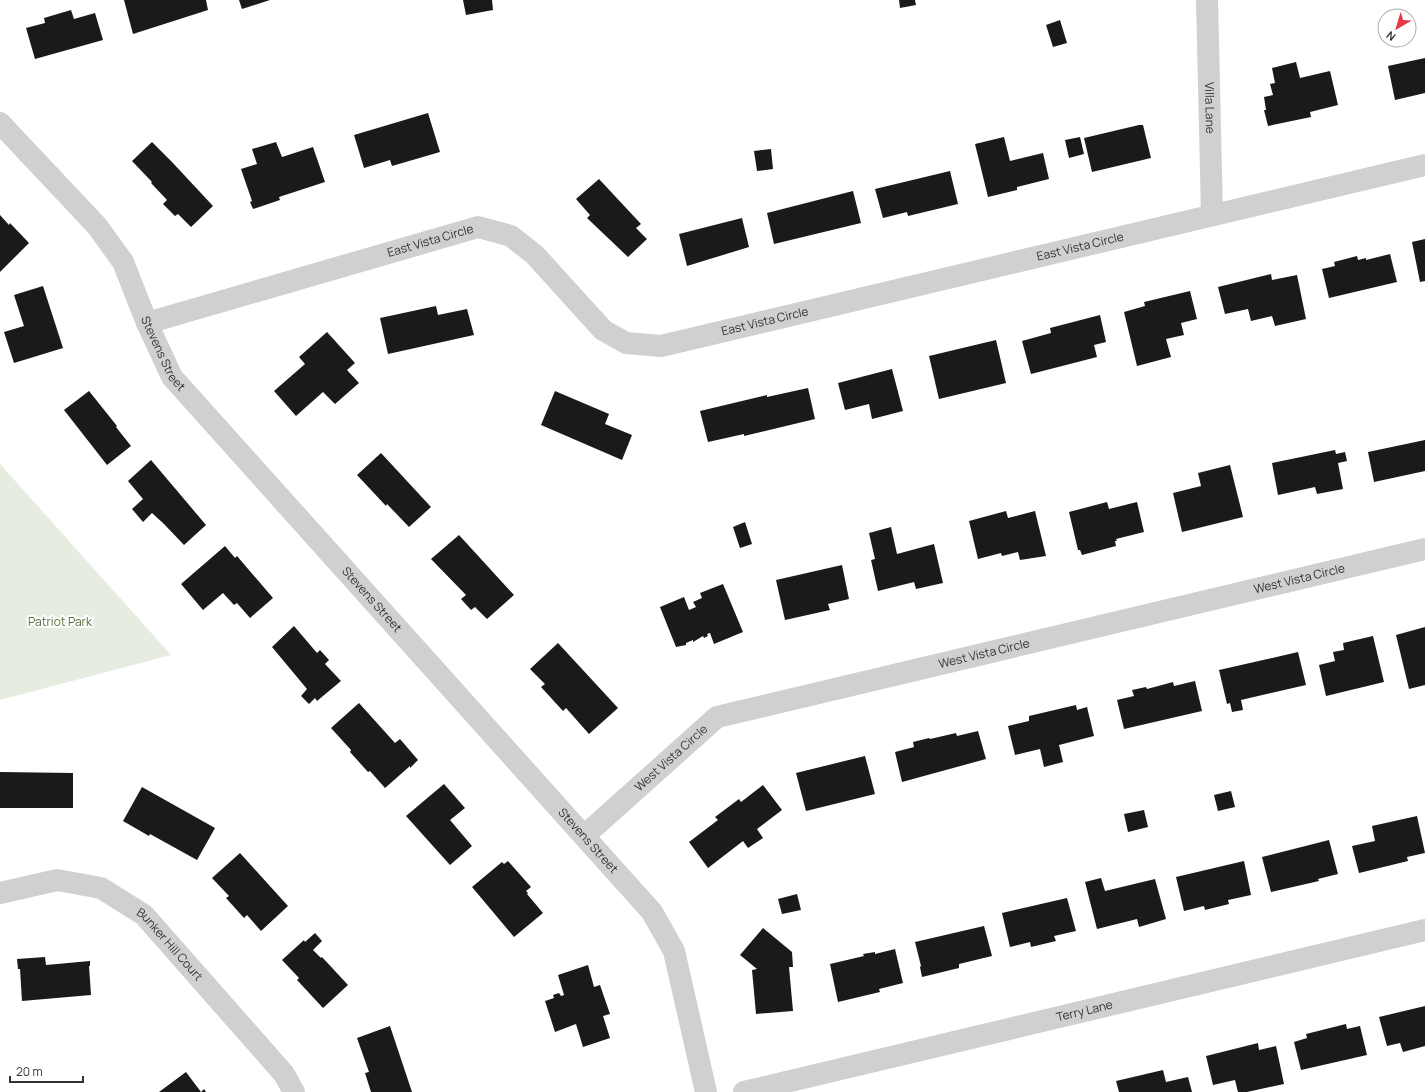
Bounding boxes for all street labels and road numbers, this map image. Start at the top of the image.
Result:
street label: Villa Lane [1201,82,1219,134]
street label: East Vista Circle [385,220,475,261]
street label: East Vista Circle [1035,228,1125,265]
street label: East Vista Circle [720,302,810,339]
street label: Stevens Street [137,313,190,395]
street label: West Vista Circle [1252,559,1346,597]
street label: Stevens Street [338,563,406,636]
street label: West Vista Circle [937,634,1031,672]
street label: West Vista Circle [631,720,711,795]
street label: Stevens Street [555,804,622,877]
street label: Bunker Hill Court [134,904,207,984]
street label: Terry Lane [1054,996,1114,1025]

